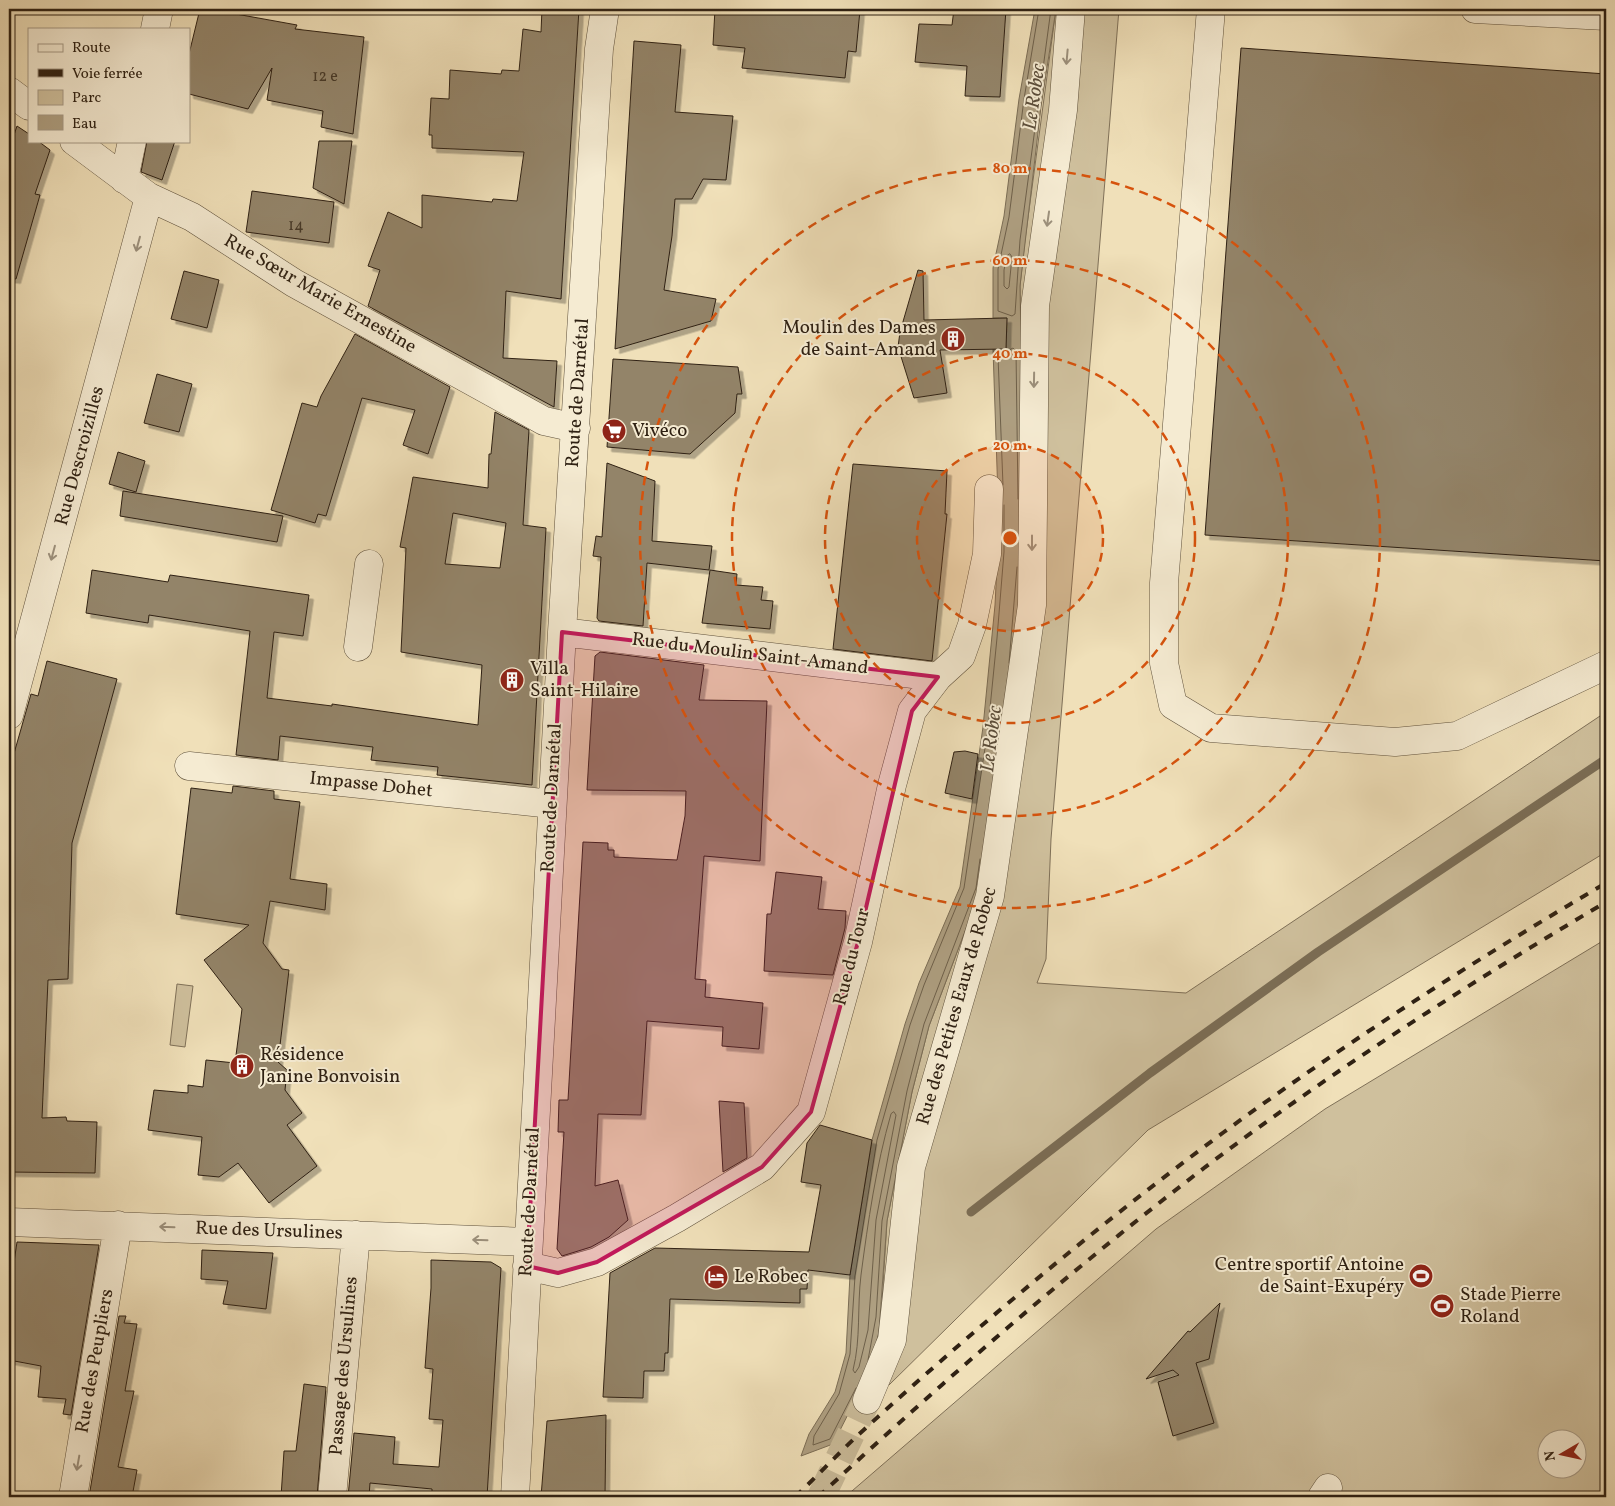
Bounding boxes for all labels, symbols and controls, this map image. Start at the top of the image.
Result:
legend [28,28,190,142]
text: Route [72,38,111,59]
one-way arrow [1063,49,1072,65]
water label: Le Robec [1016,61,1054,132]
text: Voie ferrée [72,64,143,85]
house number: 12 e [312,66,338,88]
text: Parc [72,88,101,109]
text: Eau [72,114,97,135]
text: 80 m [993,159,1028,180]
one-way arrow [1042,210,1052,226]
house number: 14 [288,215,304,237]
street label: Rue Sœur Marie Ernestine [219,228,421,360]
one-way arrow [133,236,142,252]
text: 60 m [993,251,1028,272]
place label: Moulin des Dames de Saint-Amand [782,315,936,363]
street label: Route de Darnétal [560,317,596,469]
building icon: Moulin des Dames de Saint-Amand [940,326,966,352]
text: 40 m [992,344,1028,365]
one-way arrow [1029,372,1039,388]
street label: Rue Descroizilles [49,383,111,529]
supermarket icon: Vivéco [601,418,627,444]
place label: Vivéco [632,418,687,444]
text: 20 m [993,436,1028,457]
centre of rings [1001,529,1019,547]
one-way arrow [1027,534,1037,550]
one-way arrow [48,544,58,560]
street label: Rue du Moulin Saint-Amand [630,627,870,681]
place label: Villa Saint-Hilaire [530,656,639,704]
building icon: Villa Saint-Hilaire [499,667,525,693]
water label: Le Robec [974,703,1010,774]
street label: Route de Darnétal [535,722,569,873]
street label: Impasse Dohet [308,766,434,804]
street label: Rue des Petites Eaux de Robec [910,884,1004,1128]
street label: Rue du Tour [827,905,877,1009]
place label: Résidence Janine Bonvoisin [260,1042,400,1090]
building icon: Résidence Janine Bonvoisin [229,1053,255,1079]
street label: Route de Darnétal [513,1126,547,1277]
street label: Rue des Ursulines [195,1215,343,1247]
one-way arrow [160,1222,176,1231]
one-way arrow [472,1235,488,1245]
place label: Centre sportif Antoine de Saint-Exupéry [1215,1252,1404,1300]
sports icon: Centre sportif Antoine de Saint-Exupéry [1408,1263,1434,1289]
hotel icon: Le Robec [703,1264,729,1290]
place label: Le Robec [734,1264,808,1290]
street label: Passage des Ursulines [323,1275,365,1457]
place label: Stade Pierre Roland [1460,1282,1561,1330]
street label: Rue des Peupliers [70,1287,120,1435]
sports icon: Stade Pierre Roland [1429,1293,1455,1319]
north arrow [1538,1428,1588,1478]
text: N [1540,1449,1561,1462]
one-way arrow [73,1455,83,1471]

